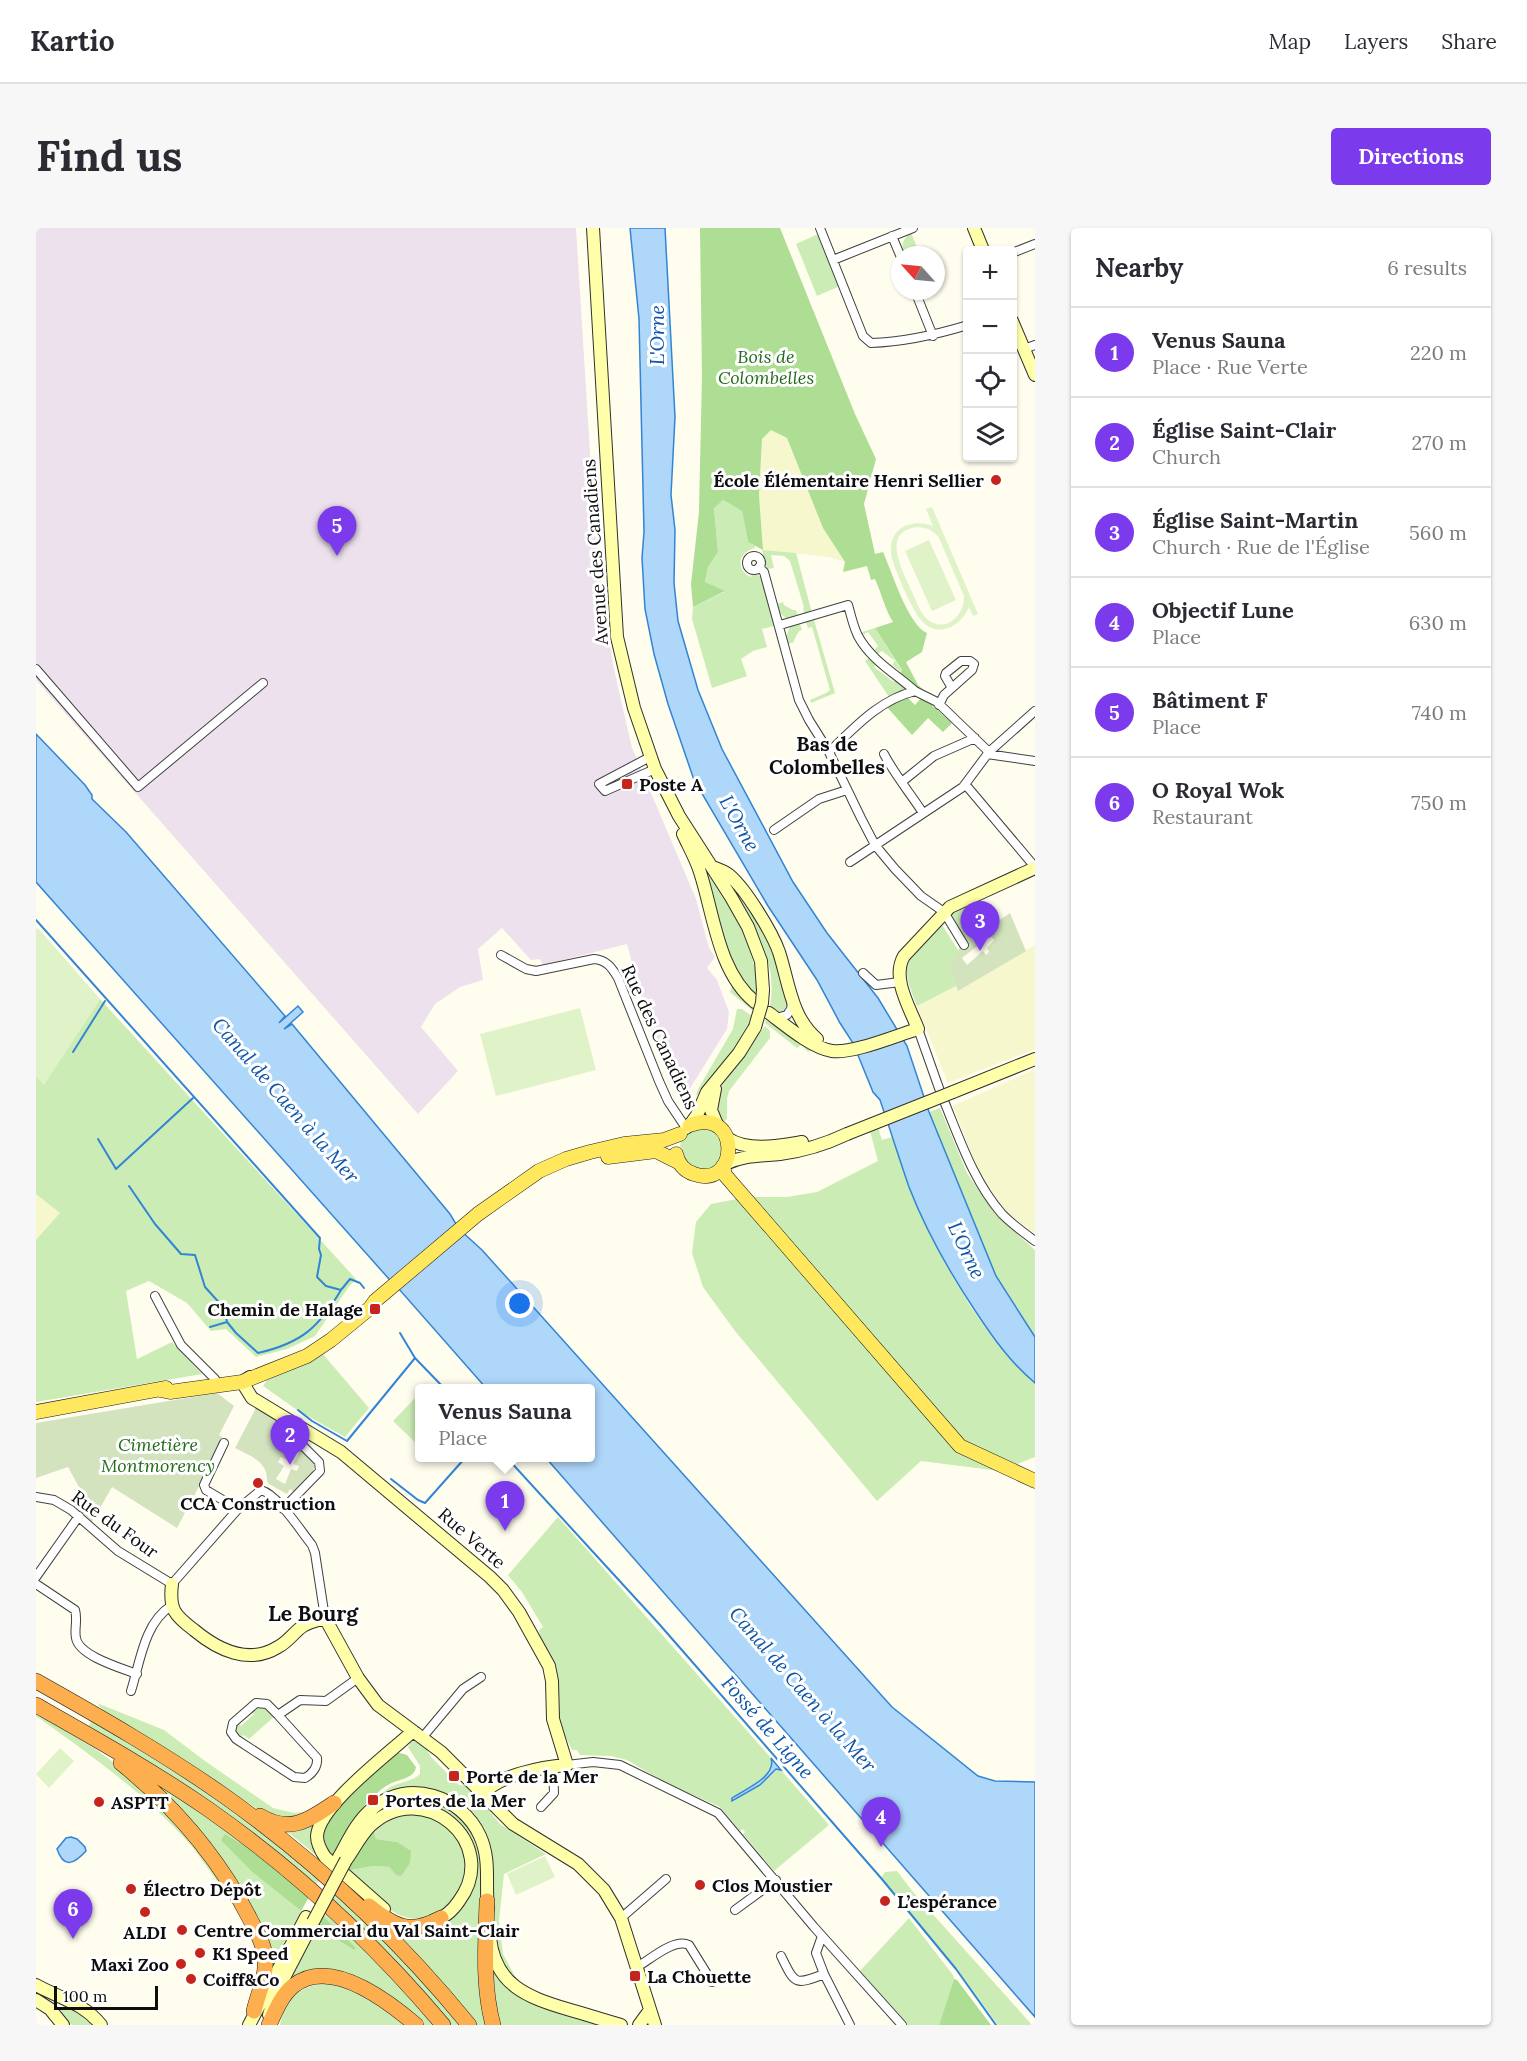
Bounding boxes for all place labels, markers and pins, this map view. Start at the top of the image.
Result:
place label: École Élémentaire Henri Sellier [713,469,984,492]
marker: École Élémentaire Henri Sellier [989,473,1003,487]
pin: 5 [318,506,356,556]
place label: Poste A [639,773,703,796]
marker: Poste A [620,777,634,791]
pin: 3 [960,902,1000,951]
place label: Chemin de Halage [208,1298,363,1321]
marker: Chemin de Halage [368,1302,382,1316]
pin: 2 [270,1416,310,1465]
marker: CCA Construction [251,1476,265,1490]
pin: 1 [486,1482,524,1531]
place label: CCA Construction [180,1492,336,1515]
place label: Porte de la Mer [466,1765,599,1788]
marker: Porte de la Mer [447,1769,461,1783]
place label: Portes de la Mer [385,1789,526,1812]
place label: ASPTT [111,1791,169,1814]
marker: Portes de la Mer [366,1793,380,1807]
marker: ASPTT [92,1795,106,1809]
pin: 4 [862,1798,900,1847]
place label: Clos Moustier [712,1874,833,1897]
place label: Électro Dépôt [143,1878,262,1901]
marker: Clos Moustier [693,1878,707,1892]
marker: Électro Dépôt [124,1882,138,1896]
pin: 6 [54,1890,93,1939]
place label: L’espérance [897,1890,997,1913]
marker: L’espérance [878,1894,892,1908]
marker: ALDI [138,1905,152,1919]
place label: Centre Commercial du Val Saint-Clair [194,1919,520,1942]
place label: ALDI [123,1921,167,1944]
marker: Centre Commercial du Val Saint-Clair [175,1923,189,1937]
place label: K1 Speed [212,1942,289,1965]
marker: K1 Speed [193,1946,207,1960]
place label: Maxi Zoo [91,1953,169,1976]
marker: Maxi Zoo [174,1957,188,1971]
place label: La Chouette [647,1965,751,1988]
place label: Coiff&Co [203,1968,279,1991]
marker: La Chouette [628,1969,642,1983]
marker: Coiff&Co [184,1972,198,1986]

